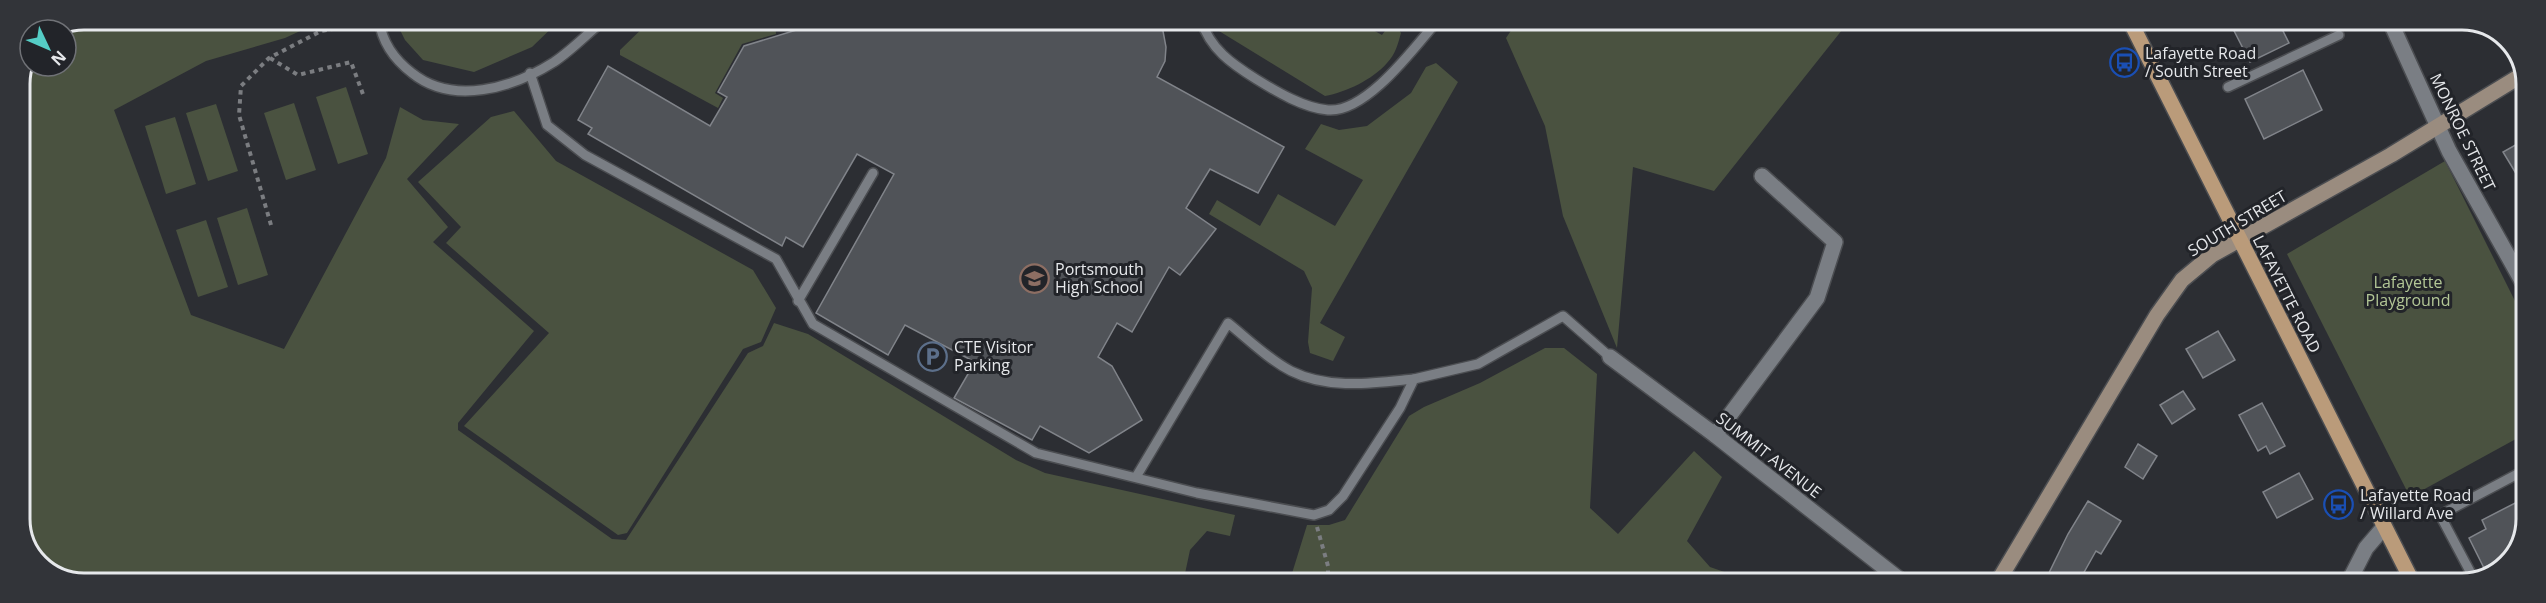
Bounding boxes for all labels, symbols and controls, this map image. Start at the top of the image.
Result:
north arrow [18,18,78,78]
place label: Lafayette Road / South Street [2145,42,2256,82]
text: N [46,46,71,71]
bus stop icon: Lafayette Road / South Street [2108,46,2140,78]
street label: MONROE STREET [2425,70,2501,195]
street label: SOUTH STREET [2183,185,2291,261]
street label: LAFAYETTE ROAD [2248,231,2326,357]
place label: Portsmouth High School [1055,258,1144,298]
school or university icon: Portsmouth High School [1018,262,1050,294]
park label: Lafayette Playground [2366,271,2450,311]
place label: CTE Visitor Parking [954,336,1034,376]
parking icon: CTE Visitor Parking [917,340,949,372]
street label: SUMMIT AVENUE [1712,407,1826,503]
place label: Lafayette Road / Willard Ave [2360,484,2471,524]
bus stop icon: Lafayette Road / Willard Ave [2323,488,2355,520]

